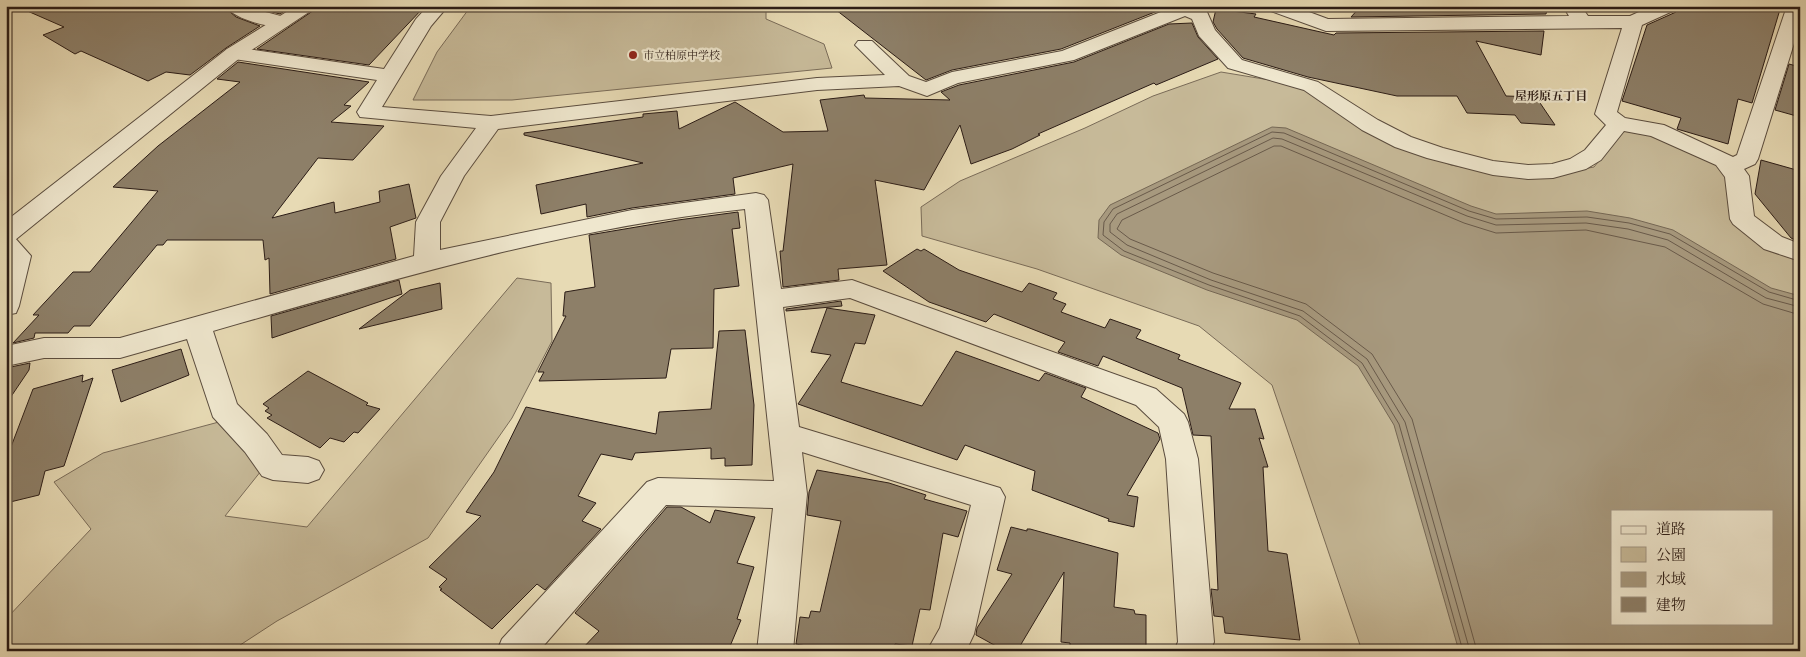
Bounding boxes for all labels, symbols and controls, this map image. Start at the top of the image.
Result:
marker: 市立柏原中学校 [627,49,639,61]
place label: 市立柏原中学校 [643,49,720,62]
district label: 屋形原五丁目 [1515,89,1587,103]
legend [1611,510,1774,624]
text: 道路 [1656,520,1686,538]
text: 公園 [1656,546,1686,564]
text: 水域 [1656,570,1686,588]
text: 建物 [1656,596,1686,614]

